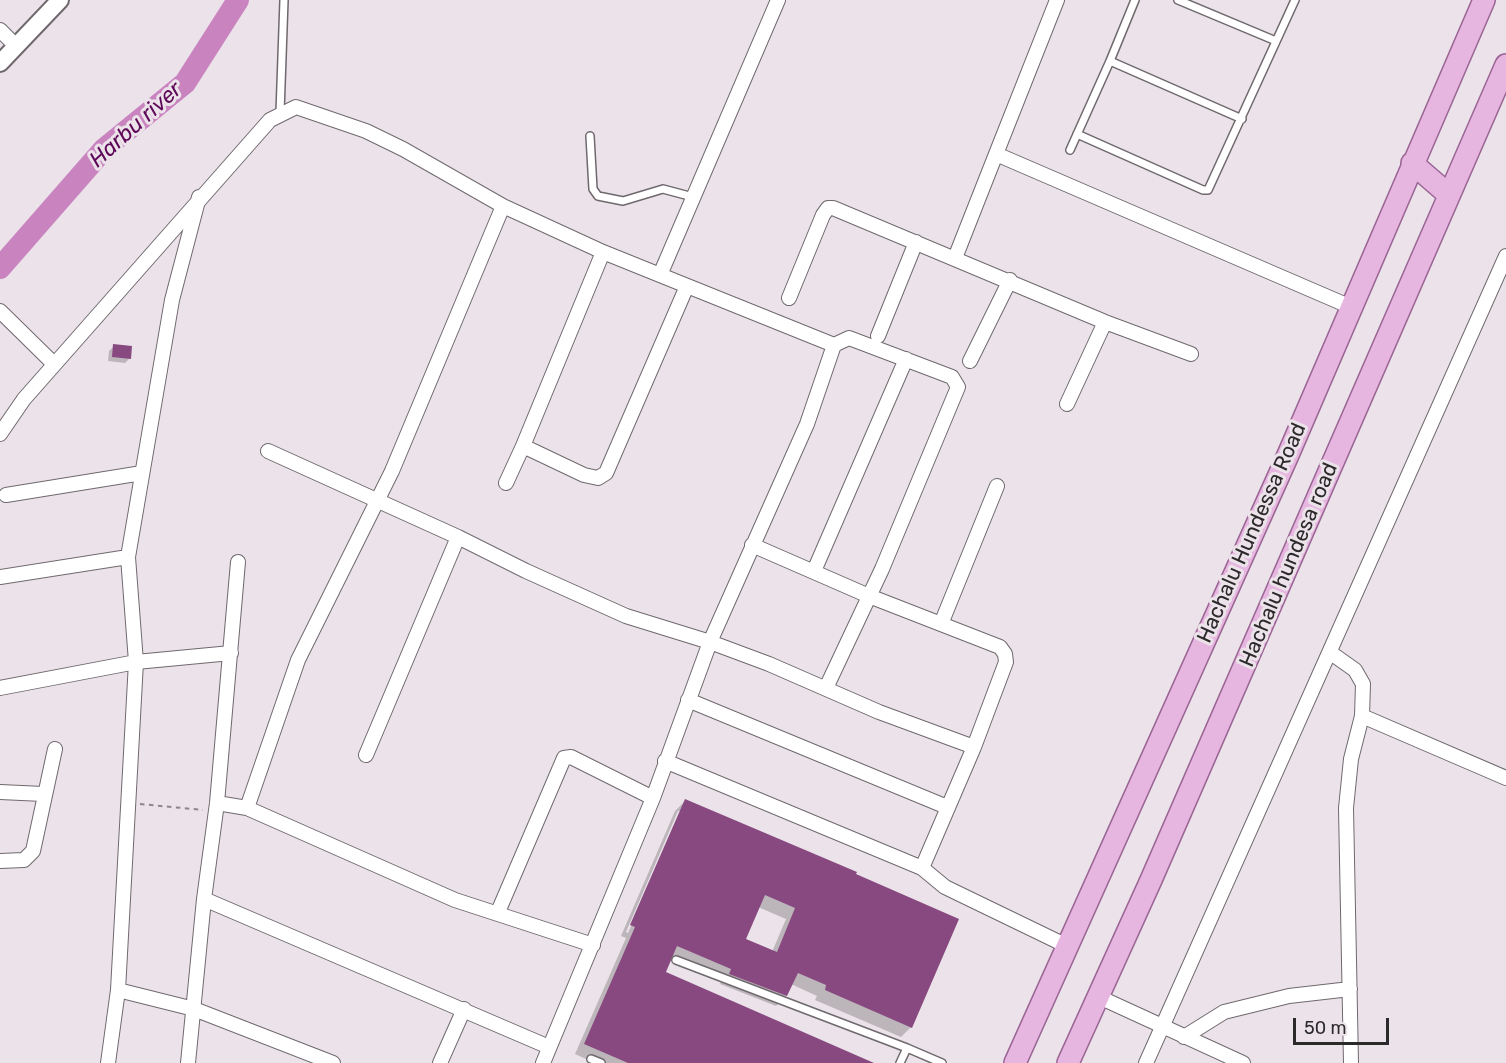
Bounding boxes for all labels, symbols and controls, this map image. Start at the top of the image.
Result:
water label: Harbu river [84,77,188,173]
street label: Hachalu Hundessa Road [1192,419,1312,647]
street label: Hachalu hundesa road [1235,459,1343,671]
scale bar [1296,1006,1392,1044]
text: 50 m [1304,1017,1347,1039]

